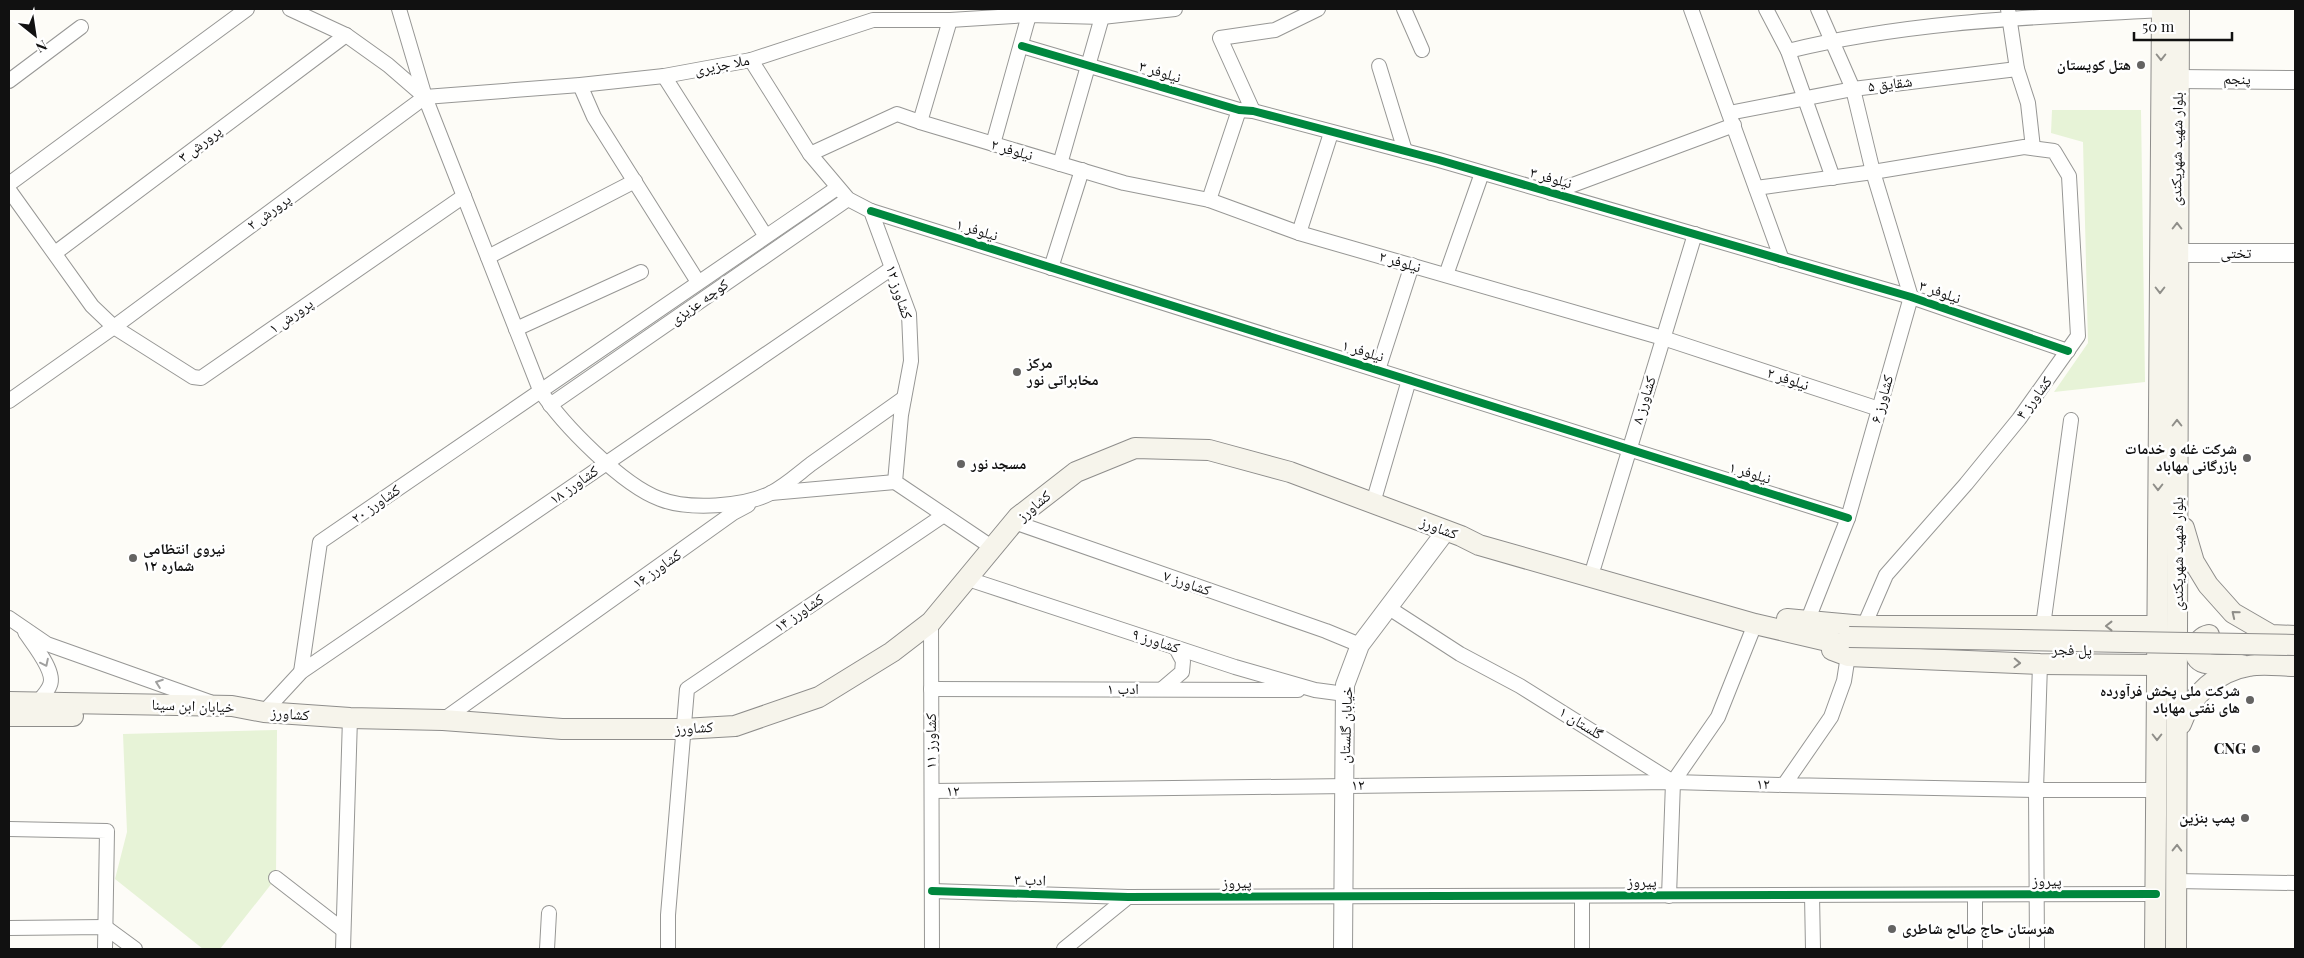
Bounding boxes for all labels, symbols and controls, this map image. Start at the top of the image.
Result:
north arrow [10,10,60,60]
scale bar [2134,10,2232,42]
text: 50 m [2142,16,2175,36]
text: N [33,36,51,57]
street label: ملا جزیری [693,49,751,80]
place label: هتل کویستان [2057,54,2131,74]
one-way arrow [2156,54,2166,62]
street label: نیلوفر ۳ [1137,55,1184,87]
marker: هتل کویستان [2135,59,2147,71]
street label: پنجم [2223,68,2251,89]
street label: شقایق ۵ [1866,70,1914,97]
street label: بلوار شهید شهریکندی [2165,92,2188,206]
street label: پرورش ۳ [174,120,226,167]
street label: نیلوفر ۲ [989,133,1036,165]
street label: نیلوفر ۳ [1528,161,1575,193]
street label: پرورش ۲ [242,188,295,235]
street label: نیلوفر ۱ [954,213,1001,245]
one-way arrow [2172,221,2182,229]
street label: تختی [2221,242,2252,263]
street label: نیلوفر ۲ [1377,245,1424,277]
street label: کشاورز ۱۲ [882,262,918,321]
street label: کوچه عزیزی [665,274,732,330]
street label: نیلوفر ۳ [1917,275,1964,308]
one-way arrow [2155,286,2165,294]
street label: پرورش ۱ [264,293,317,338]
street label: نیلوفر ۱ [1340,334,1387,366]
place label: مرکز مخابراتی نور [1026,352,1099,389]
street label: نیلوفر ۲ [1765,362,1812,394]
marker: مرکز مخابراتی نور [1011,366,1023,378]
street label: کشاورز ۶ [1865,372,1897,425]
street label: کشاورز ۴ [2010,372,2056,423]
street label: کشاورز ۸ [1626,373,1660,426]
one-way arrow [2172,419,2182,426]
place label: شرکت غله و خدمات بازرگانی مهاباد [2125,438,2237,475]
marker: شرکت غله و خدمات بازرگانی مهاباد [2241,452,2253,464]
place label: مسجد نور [970,453,1026,473]
street label: نیلوفر ۱ [1727,456,1774,488]
marker: مسجد نور [955,458,967,470]
street label: کشاورز ۱۸ [545,460,602,508]
street label: کشاورز ۲۰ [347,479,404,527]
one-way arrow [2153,484,2163,492]
street label: کشاورز [1011,485,1055,526]
street label: بلوار شهید شهریکندی [2167,497,2188,611]
street label: کشاورز [1417,510,1461,543]
place label: نیروی انتظامی شماره ۱۲ [143,538,225,575]
street label: کشاورز ۱۶ [628,544,685,592]
marker: نیروی انتظامی شماره ۱۲ [127,552,139,564]
street label: کشاورز ۷ [1161,565,1214,599]
street label: کشاورز ۱۴ [770,588,827,636]
one-way arrow [2231,611,2241,620]
one-way arrow [2104,621,2112,631]
street label: کشاورز ۹ [1130,623,1183,657]
street label: پل فجر [2051,639,2092,660]
one-way arrow [39,658,49,667]
one-way arrow [2014,658,2022,669]
street label: ادب ۱ [1107,678,1139,698]
one-way arrow [155,679,164,689]
place label: شرکت ملی پخش فرآورده های نفتی مهاباد [2100,680,2240,717]
street label: خیابان گلستان [1334,686,1357,764]
street label: خیابان ابن سینا [151,694,235,717]
marker: شرکت ملی پخش فرآورده های نفتی مهاباد [2244,694,2256,706]
street label: گلستان ۱ [1555,701,1608,744]
street label: کشاورز [269,702,310,724]
street label: کشاورز ۱۱ [920,713,940,769]
street label: کشاورز [673,716,714,738]
one-way arrow [2152,734,2162,742]
place label: CNG [2214,738,2246,758]
marker: CNG [2250,743,2262,755]
street label: ۱۲ [1756,773,1770,793]
street label: ۱۲ [1351,774,1365,794]
street label: ۱۲ [946,780,960,800]
place label: پمپ بنزین [2179,807,2235,827]
marker: پمپ بنزین [2239,812,2251,824]
one-way arrow [2172,844,2182,852]
street label: ادب ۳ [1014,868,1046,890]
street label: پیروز [2031,870,2062,890]
street label: پیروز [1626,871,1657,891]
street label: پیروز [1221,872,1252,892]
place label: هنرستان حاج صالح شاطری [1902,918,2055,939]
marker: هنرستان حاج صالح شاطری [1886,923,1898,935]

